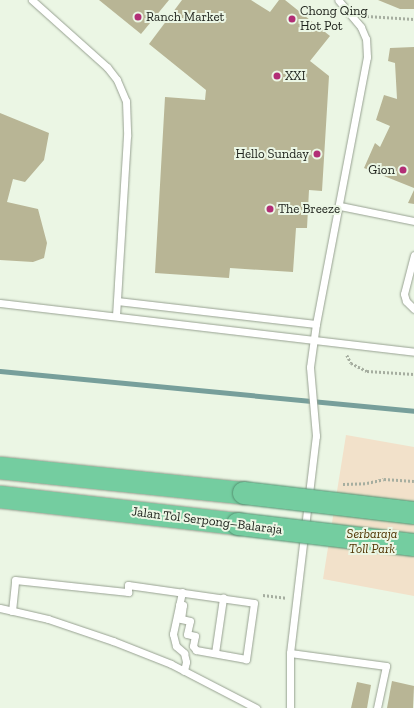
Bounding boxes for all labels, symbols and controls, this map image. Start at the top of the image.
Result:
place label: Chong Qing Hot Pot [300,4,368,35]
place label: Ranch Market [146,9,224,25]
marker: Ranch Market [133,12,143,22]
marker: Chong Qing Hot Pot [287,14,297,24]
place label: XXI [285,68,306,84]
marker: XXI [272,71,282,81]
place label: Hello Sunday [235,146,309,162]
marker: Hello Sunday [312,149,322,159]
place label: Gion [368,162,395,178]
marker: Gion [398,165,408,175]
place label: The Breeze [278,201,340,217]
marker: The Breeze [265,204,275,214]
street label: Jalan Tol Serpong–Balaraja [131,504,283,538]
park label: Serbaraja Toll Park [347,527,397,558]

